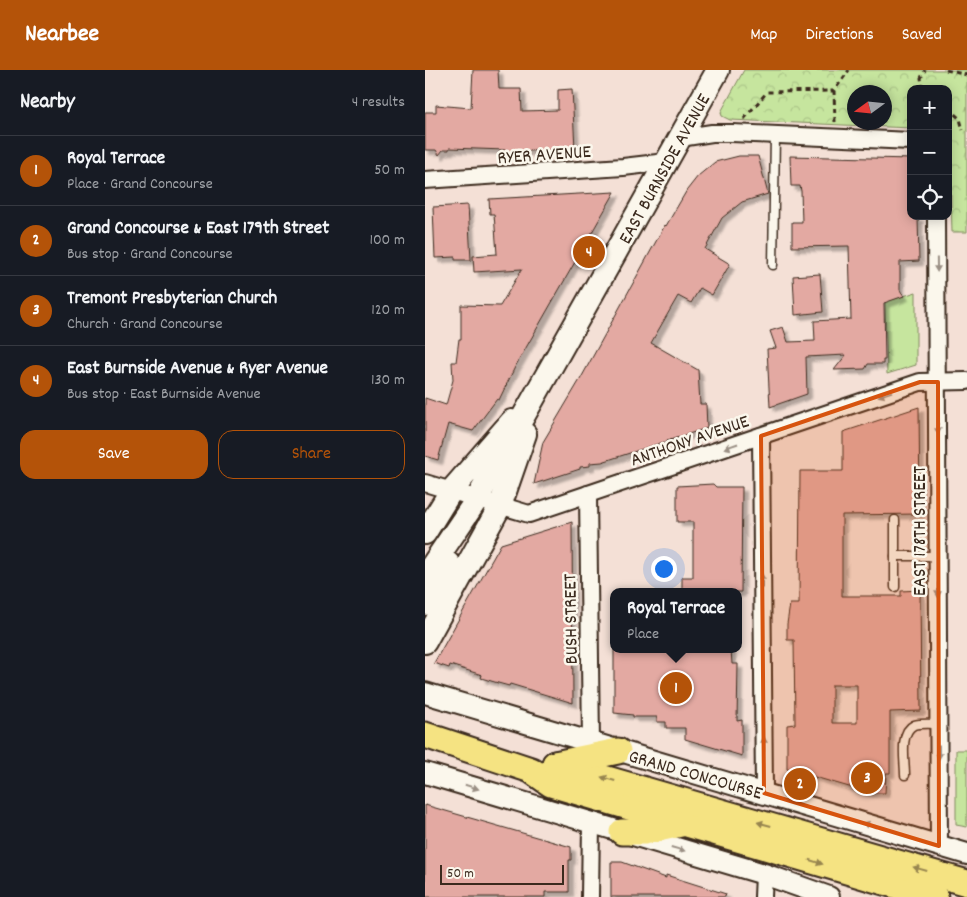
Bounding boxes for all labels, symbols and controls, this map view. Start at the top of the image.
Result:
text: Nearbee [25,18,99,52]
text: Map [750,23,777,48]
text: Directions [805,23,874,48]
text: Saved [902,23,942,48]
north arrow [847,85,892,130]
map controls [907,85,952,220]
button: + [907,85,952,130]
text: Nearby [20,88,75,118]
street label: EAST BURNSIDE AVENUE [613,89,719,250]
text: 4 results [352,91,405,114]
button: − [907,130,952,175]
street label: RYER AVENUE [497,140,592,173]
text: Royal Terrace [67,146,165,173]
text: 1 [34,159,38,182]
text: 50 m [374,159,405,182]
text: Place · Grand Concourse [67,173,213,196]
button: locate [907,175,952,220]
text: Grand Concourse & East 179th Street [67,216,329,243]
text: 2 [33,229,40,252]
text: 100 m [369,229,405,252]
pin: 4 [573,233,605,271]
text: Bus stop · Grand Concourse [67,243,233,266]
one-way arrow [933,257,941,273]
text: Tremont Presbyterian Church [67,286,277,313]
text: 3 [32,299,40,322]
text: 120 m [371,299,405,322]
text: Church · Grand Concourse [67,313,222,336]
text: East Burnside Avenue & Ryer Avenue [67,356,328,383]
text: 4 [33,369,39,392]
text: 130 m [371,369,405,392]
text: Bus stop · East Burnside Avenue [67,383,261,406]
one-way arrow [878,391,893,398]
street label: ANTHONY AVENUE [627,409,754,475]
one-way arrow [934,420,942,436]
button: Save [20,430,208,479]
button: Share [218,430,405,479]
one-way arrow [723,442,738,450]
street label: EAST 178TH STREET [908,466,935,596]
your location [651,556,677,582]
street label: BUSH STREET [558,573,587,665]
one-way arrow [758,573,766,589]
one-way arrow [934,582,942,598]
popup [610,588,742,653]
text: Royal Terrace [627,596,725,623]
text: Place [627,623,659,646]
pin: 1 [660,669,692,707]
one-way arrow [760,736,768,752]
street label: GRAND CONCOURSE [625,744,766,808]
one-way arrow [935,745,943,761]
pin: 3 [851,759,883,797]
pin: 2 [784,765,816,803]
one-way arrow [600,775,615,783]
one-way arrow [464,784,479,792]
one-way arrow [757,819,772,827]
one-way arrow [862,820,877,828]
one-way arrow [670,845,685,853]
one-way arrow [808,858,823,866]
scale bar [440,862,564,885]
text: 50 m [447,864,474,884]
one-way arrow [913,865,928,873]

